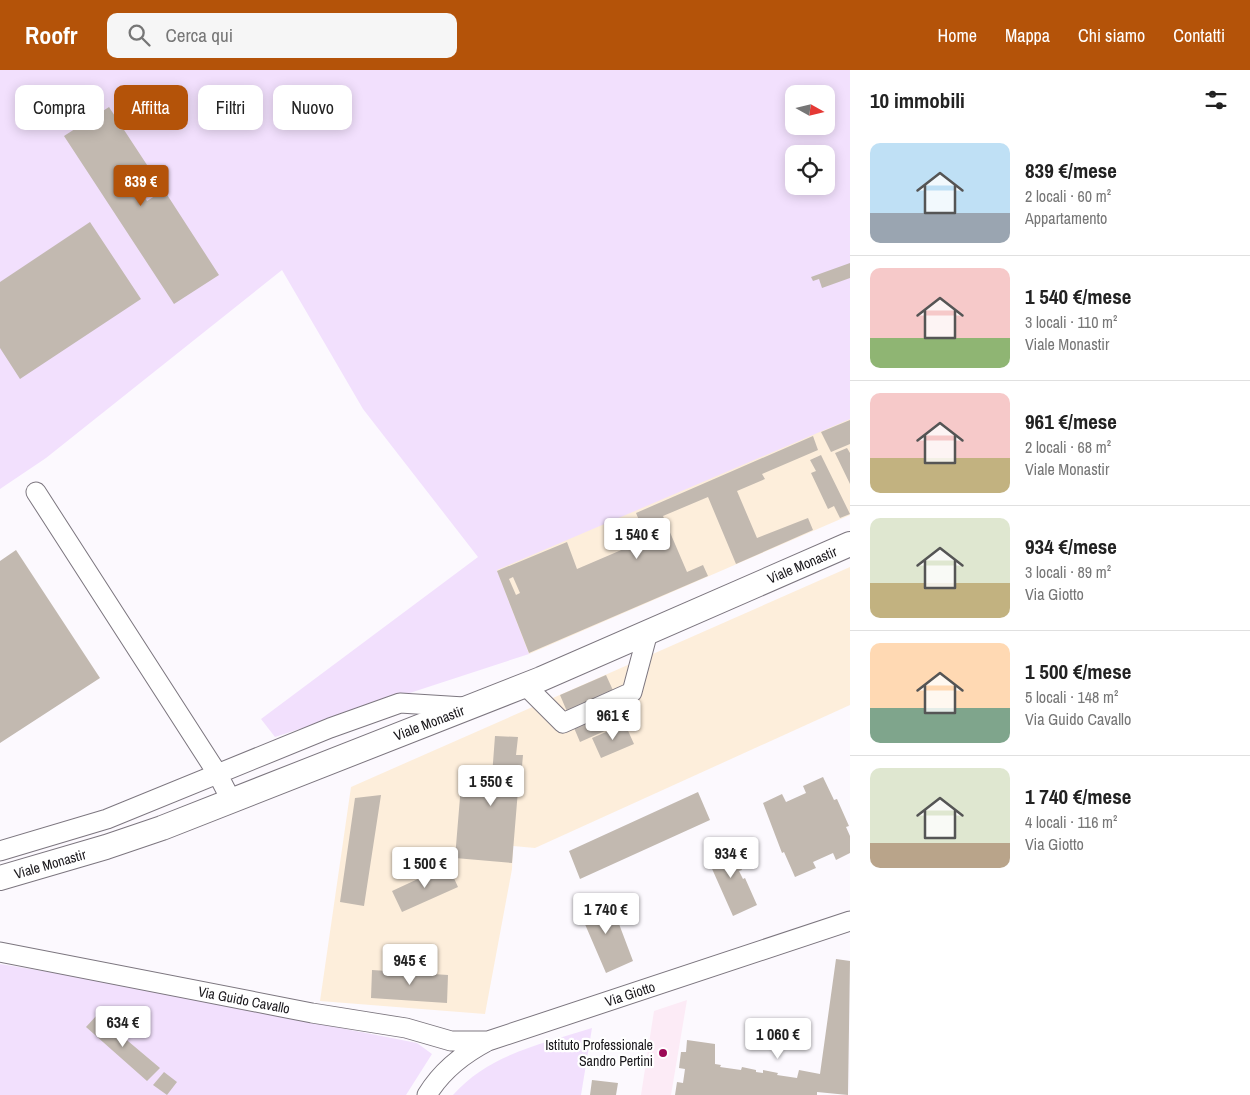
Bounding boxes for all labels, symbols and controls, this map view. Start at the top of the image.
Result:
search box [107,13,457,58]
text: Roofr [25,19,77,51]
icon: search [125,21,153,49]
text: Cerca qui [165,22,233,48]
text: Home [938,23,977,48]
text: Mappa [1005,23,1050,48]
text: Chi siamo [1078,23,1145,48]
text: Contatti [1173,23,1225,48]
chip: Compra [15,85,104,130]
chip: Affitta [114,85,188,130]
chip: Filtri [198,85,263,130]
chip: Nuovo [273,85,352,130]
north arrow [785,85,835,135]
map controls [785,85,835,195]
text: 10 immobili [870,86,965,115]
icon: filters [1202,86,1230,114]
button: locate [785,145,835,195]
text: 839 €/mese [1025,156,1117,185]
icon: home [910,163,970,223]
pin: 839 € [106,164,176,207]
text: 839 € [125,170,157,192]
text: 2 locali · 60 m² [1025,185,1111,207]
text: Appartamento [1025,207,1107,229]
text: 1 540 €/mese [1025,282,1131,311]
icon: home [910,288,970,348]
text: 3 locali · 110 m² [1025,311,1117,333]
text: Viale Monastir [1025,333,1109,355]
text: 961 €/mese [1025,407,1117,436]
icon: home [910,413,970,473]
text: 2 locali · 68 m² [1025,436,1111,458]
text: Viale Monastir [1025,458,1109,480]
pin: 1 540 € [591,518,683,560]
text: 1 540 € [615,523,659,545]
text: 934 €/mese [1025,532,1117,561]
icon: home [910,538,970,598]
street label: Viale Monastir [765,542,840,588]
text: 3 locali · 89 m² [1025,561,1111,583]
text: Via Giotto [1025,583,1084,605]
text: 1 500 €/mese [1025,657,1131,686]
icon: home [910,663,970,723]
text: 5 locali · 148 m² [1025,686,1118,708]
pin: 961 € [578,698,648,741]
street label: Viale Monastir [391,701,467,745]
text: 961 € [597,704,629,726]
text: Via Guido Cavallo [1025,708,1131,730]
pin: 1 550 € [445,764,537,807]
text: 1 550 € [469,770,513,792]
text: 1 740 €/mese [1025,782,1131,811]
icon: home [910,788,970,848]
text: 4 locali · 116 m² [1025,811,1117,833]
text: Via Giotto [1025,833,1084,855]
pin: 934 € [696,836,766,879]
text: 934 € [715,842,747,864]
street label: Viale Monastir [12,845,88,883]
pin: 1 500 € [379,846,471,889]
text: 1 500 € [403,852,447,874]
pin: 1 740 € [560,892,652,935]
text: 1 740 € [584,898,628,920]
pin: 945 € [375,944,445,986]
text: 945 € [394,949,426,971]
street label: Via Giotto [603,977,657,1011]
street label: Via Guido Cavallo [197,982,291,1018]
pin: 634 € [88,1006,158,1048]
text: 634 € [107,1011,139,1033]
pin: 1 060 € [732,1018,824,1060]
text: 1 060 € [756,1023,800,1045]
place label: Istituto Professionale Sandro Pertini [545,1036,653,1070]
marker: Istituto Professionale Sandro Pertini [657,1047,669,1059]

